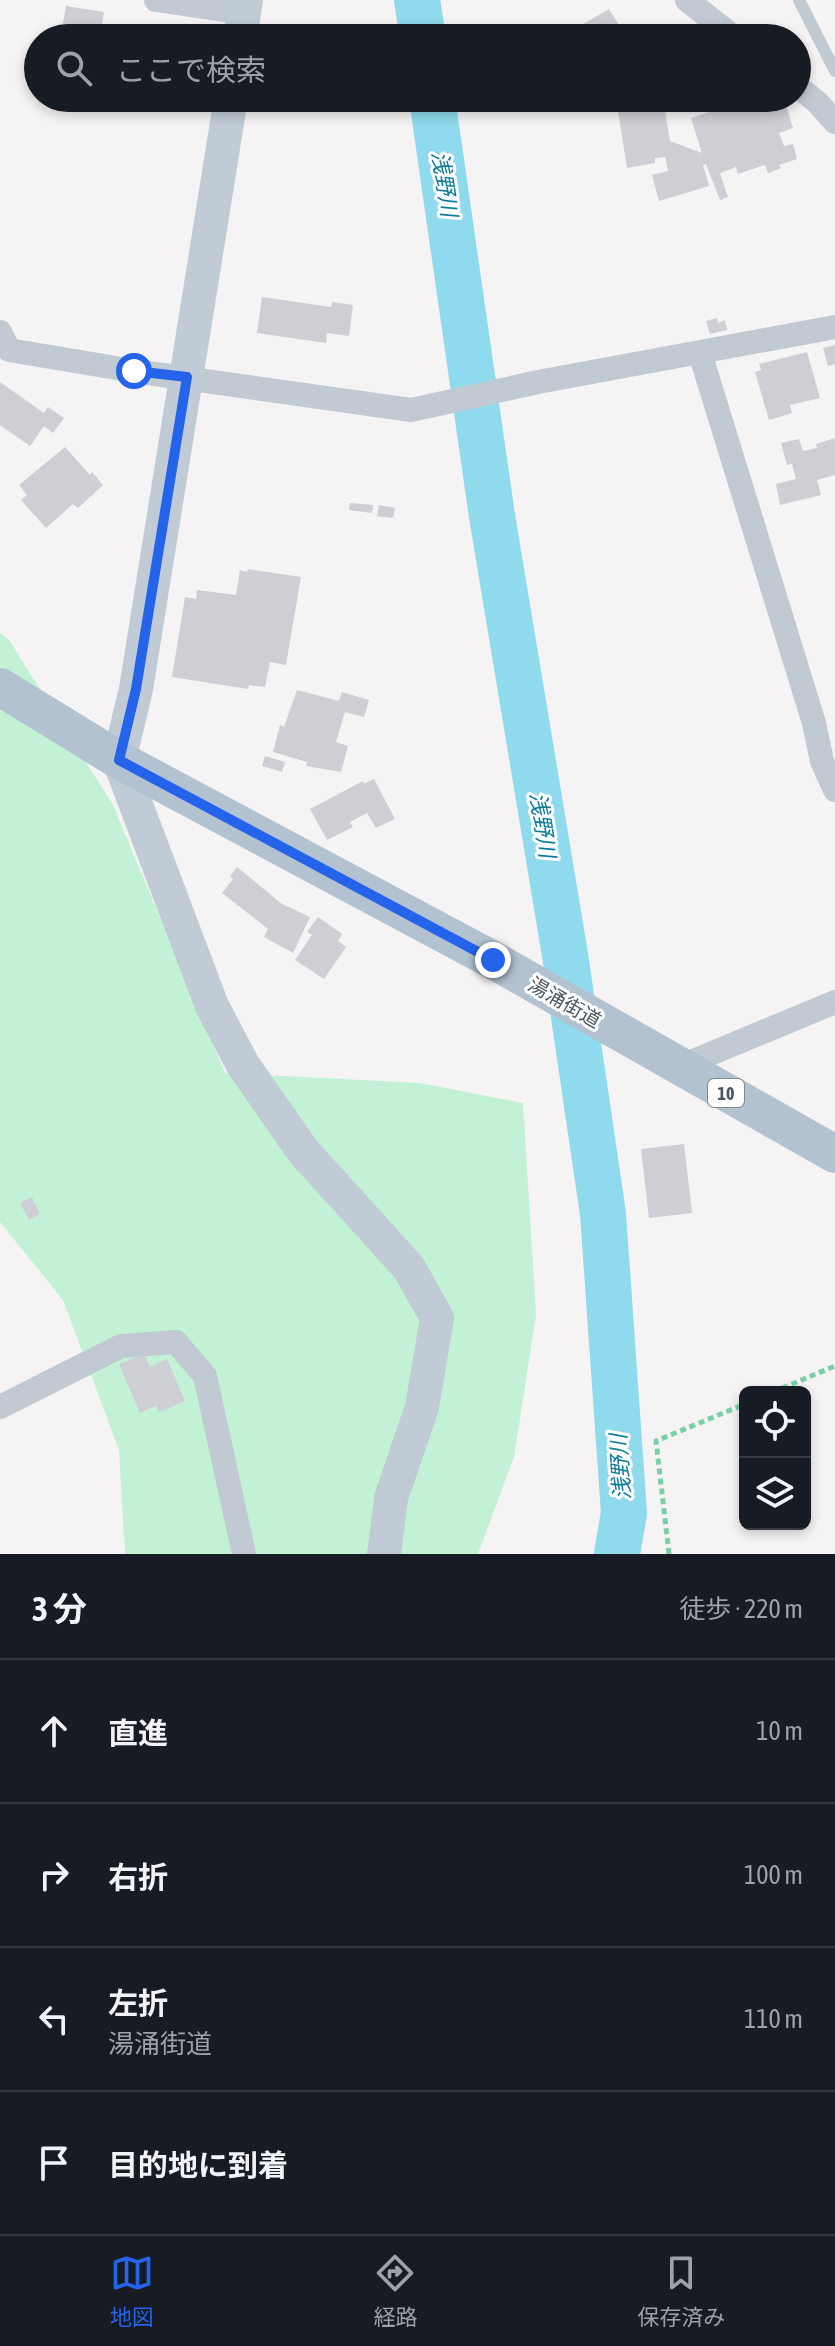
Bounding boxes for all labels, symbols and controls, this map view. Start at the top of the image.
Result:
search box [24,24,811,112]
icon: search [52,46,96,90]
text: ここで検索 [116,53,266,87]
water label: 浅野川 [427,149,463,221]
route start [116,353,152,389]
water label: 浅野川 [525,790,561,862]
route end [475,942,511,978]
street label: 湯涌街道 [525,972,605,1032]
road number: 10 [708,1079,744,1107]
map controls [739,1386,811,1530]
button: locate [739,1386,811,1458]
water label: 浅野川 [605,1431,635,1501]
button: layers [739,1458,811,1530]
text: 3 分 [32,1589,87,1628]
text: 徒歩 · 220 m [679,1594,803,1624]
icon: ahead [32,1709,76,1753]
text: 直進 [108,1716,168,1750]
text: 10 m [756,1716,803,1746]
icon: right [32,1853,76,1897]
text: 右折 [108,1860,168,1894]
text: 100 m [744,1860,803,1890]
text: 左折 [108,1986,168,2020]
icon: left [32,1997,76,2041]
text: 110 m [744,2004,803,2034]
text: 湯涌街道 [108,2029,212,2059]
icon: arrive [32,2141,76,2185]
text: 目的地に到着 [108,2148,288,2182]
tab: 地図 [110,2251,154,2331]
tab: 経路 [373,2251,417,2331]
tab: 保存済み [637,2251,725,2331]

